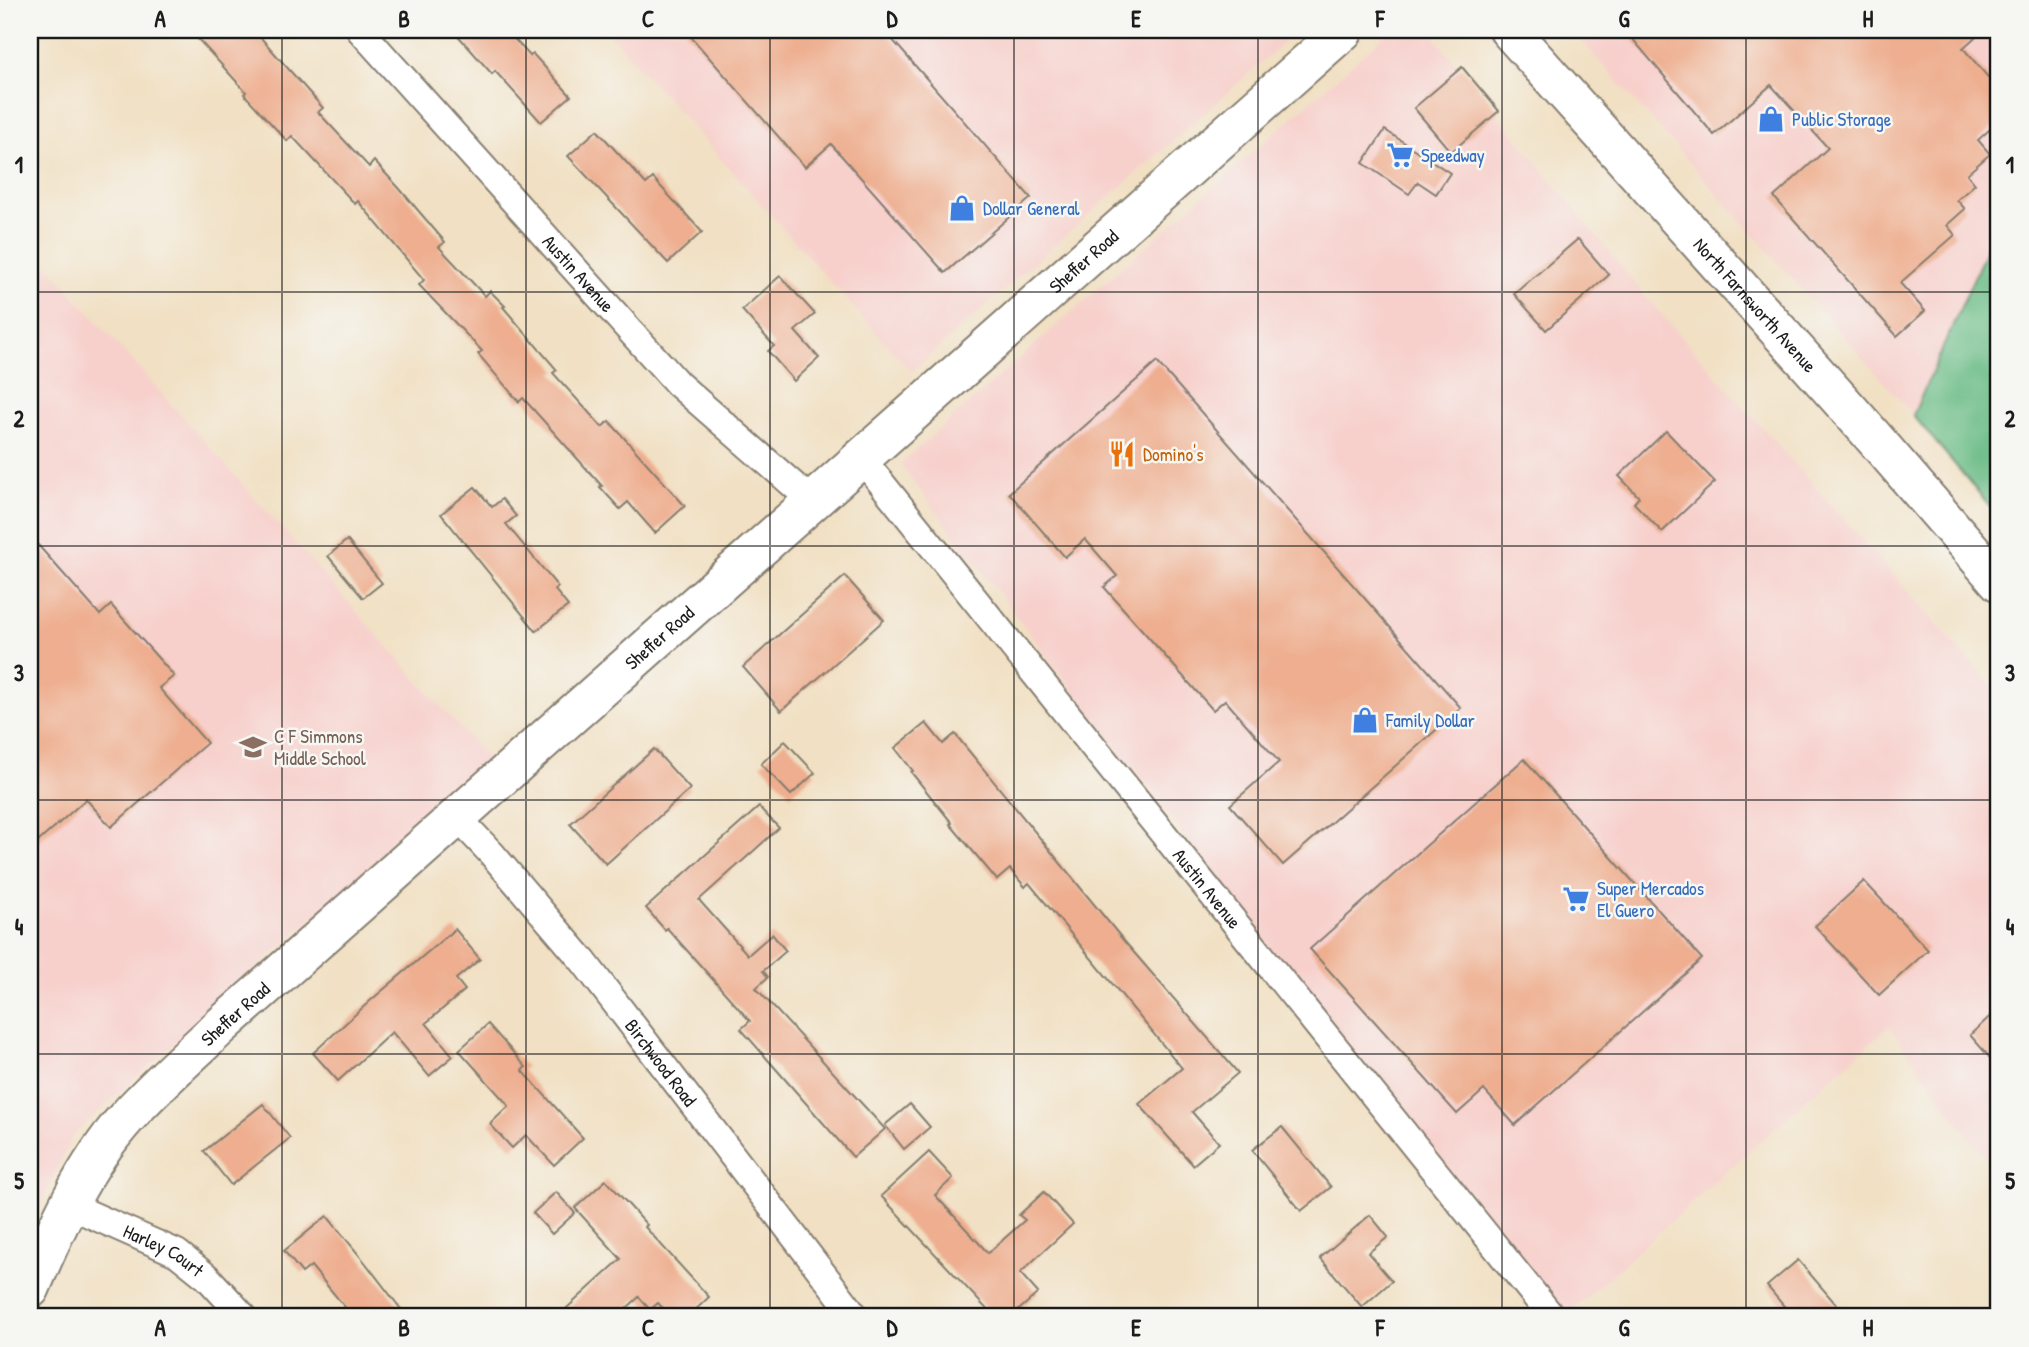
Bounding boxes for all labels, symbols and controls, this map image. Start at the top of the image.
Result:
text: A [154,3,166,34]
text: B [398,3,410,34]
text: C [642,3,654,34]
text: D [887,3,899,34]
text: E [1131,3,1142,34]
text: F [1375,3,1386,34]
text: G [1618,3,1630,34]
text: H [1863,3,1874,34]
shop icon: Public Storage [1756,104,1786,134]
place label: Public Storage [1792,106,1892,132]
supermarket icon: Speedway [1385,140,1415,170]
place label: Speedway [1421,142,1485,168]
text: 1 [15,149,23,180]
text: 1 [2006,149,2014,180]
shop icon: Dollar General [947,193,977,223]
place label: Dollar General [983,195,1081,221]
street label: Sheffer Road [1043,223,1124,299]
street label: Austin Avenue [537,229,621,318]
street label: North Farnsworth Avenue [1688,232,1823,378]
text: 2 [14,403,25,434]
text: 2 [2005,403,2016,434]
restaurant icon: Domino's [1107,439,1137,469]
place label: Domino's [1143,441,1204,467]
street label: Sheffer Road [619,599,700,675]
text: 3 [14,657,24,688]
text: 3 [2005,657,2015,688]
shop icon: Family Dollar [1350,705,1380,735]
place label: Family Dollar [1385,707,1476,733]
place label: C F Simmons Middle School [274,723,367,771]
school or university icon: C F Simmons Middle School [238,732,268,762]
street label: Austin Avenue [1167,843,1248,934]
place label: Super Mercados El Guero [1597,875,1704,923]
supermarket icon: Super Mercados El Guero [1561,884,1591,914]
text: 4 [15,911,24,942]
text: 4 [2006,911,2015,942]
street label: Sheffer Road [195,975,276,1052]
street label: Birchwood Road [619,1013,703,1112]
text: 5 [14,1165,24,1196]
text: 5 [2005,1165,2015,1196]
street label: Harley Court [119,1218,210,1283]
text: A [154,1312,166,1343]
text: B [398,1312,410,1343]
text: C [642,1312,654,1343]
text: D [887,1312,899,1343]
text: E [1131,1312,1142,1343]
text: F [1375,1312,1386,1343]
text: G [1618,1312,1630,1343]
text: H [1863,1312,1874,1343]

